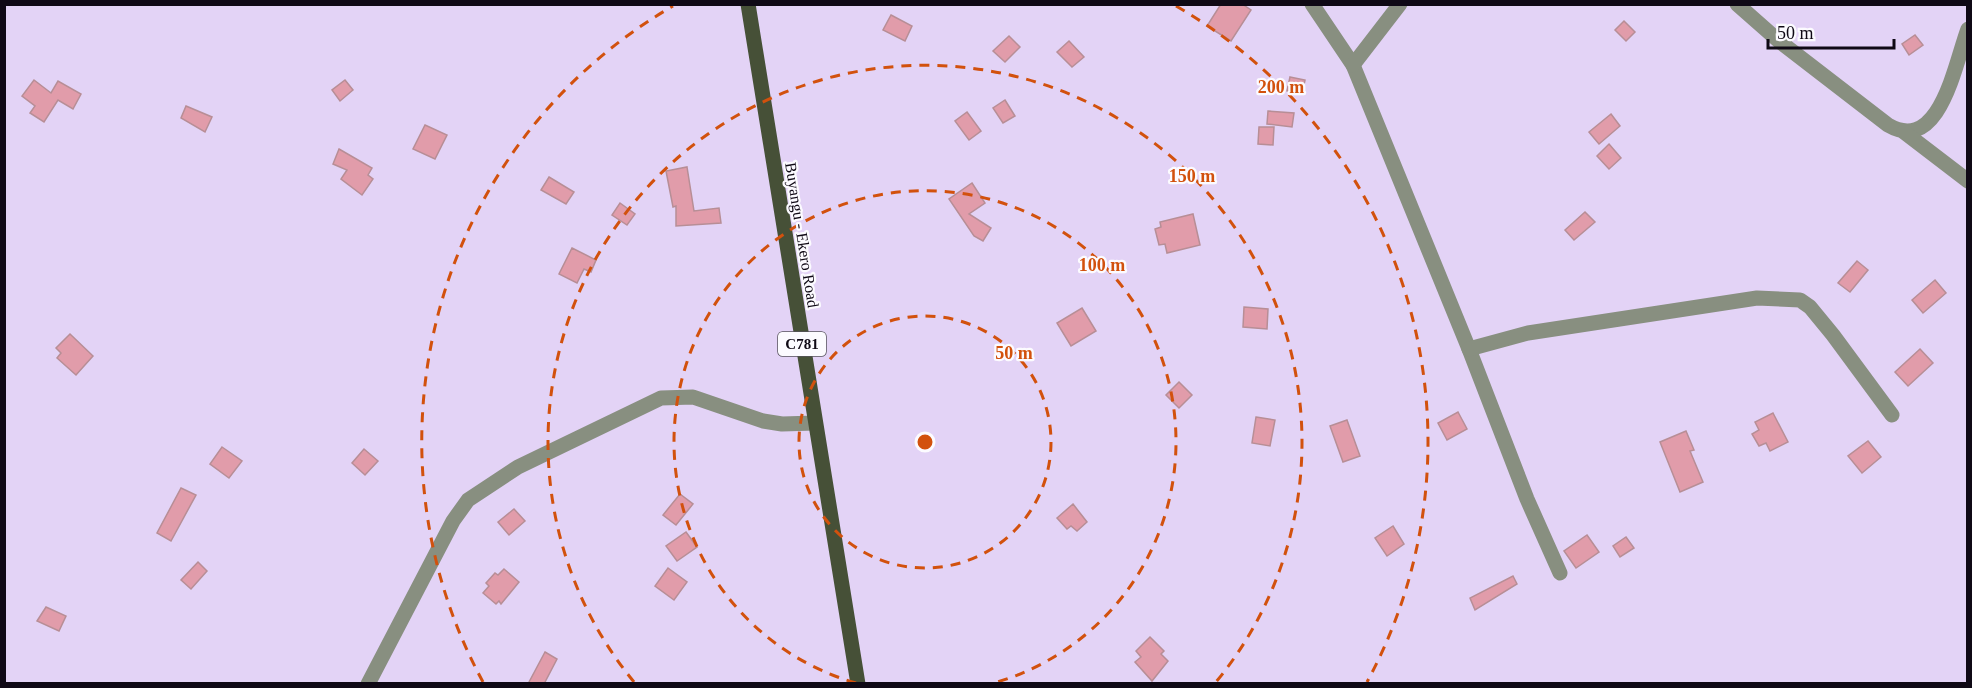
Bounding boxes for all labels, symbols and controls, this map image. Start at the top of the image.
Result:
scale bar [1768,12,1894,50]
text: 50 m [1777,23,1814,43]
text: 200 m [1258,77,1304,97]
street label: Buyangu - Ekero Road [781,161,822,309]
text: 150 m [1169,166,1215,186]
text: 100 m [1079,255,1125,275]
road number: C781 [778,332,826,356]
text: 50 m [995,343,1033,363]
centre of rings [915,432,935,452]

